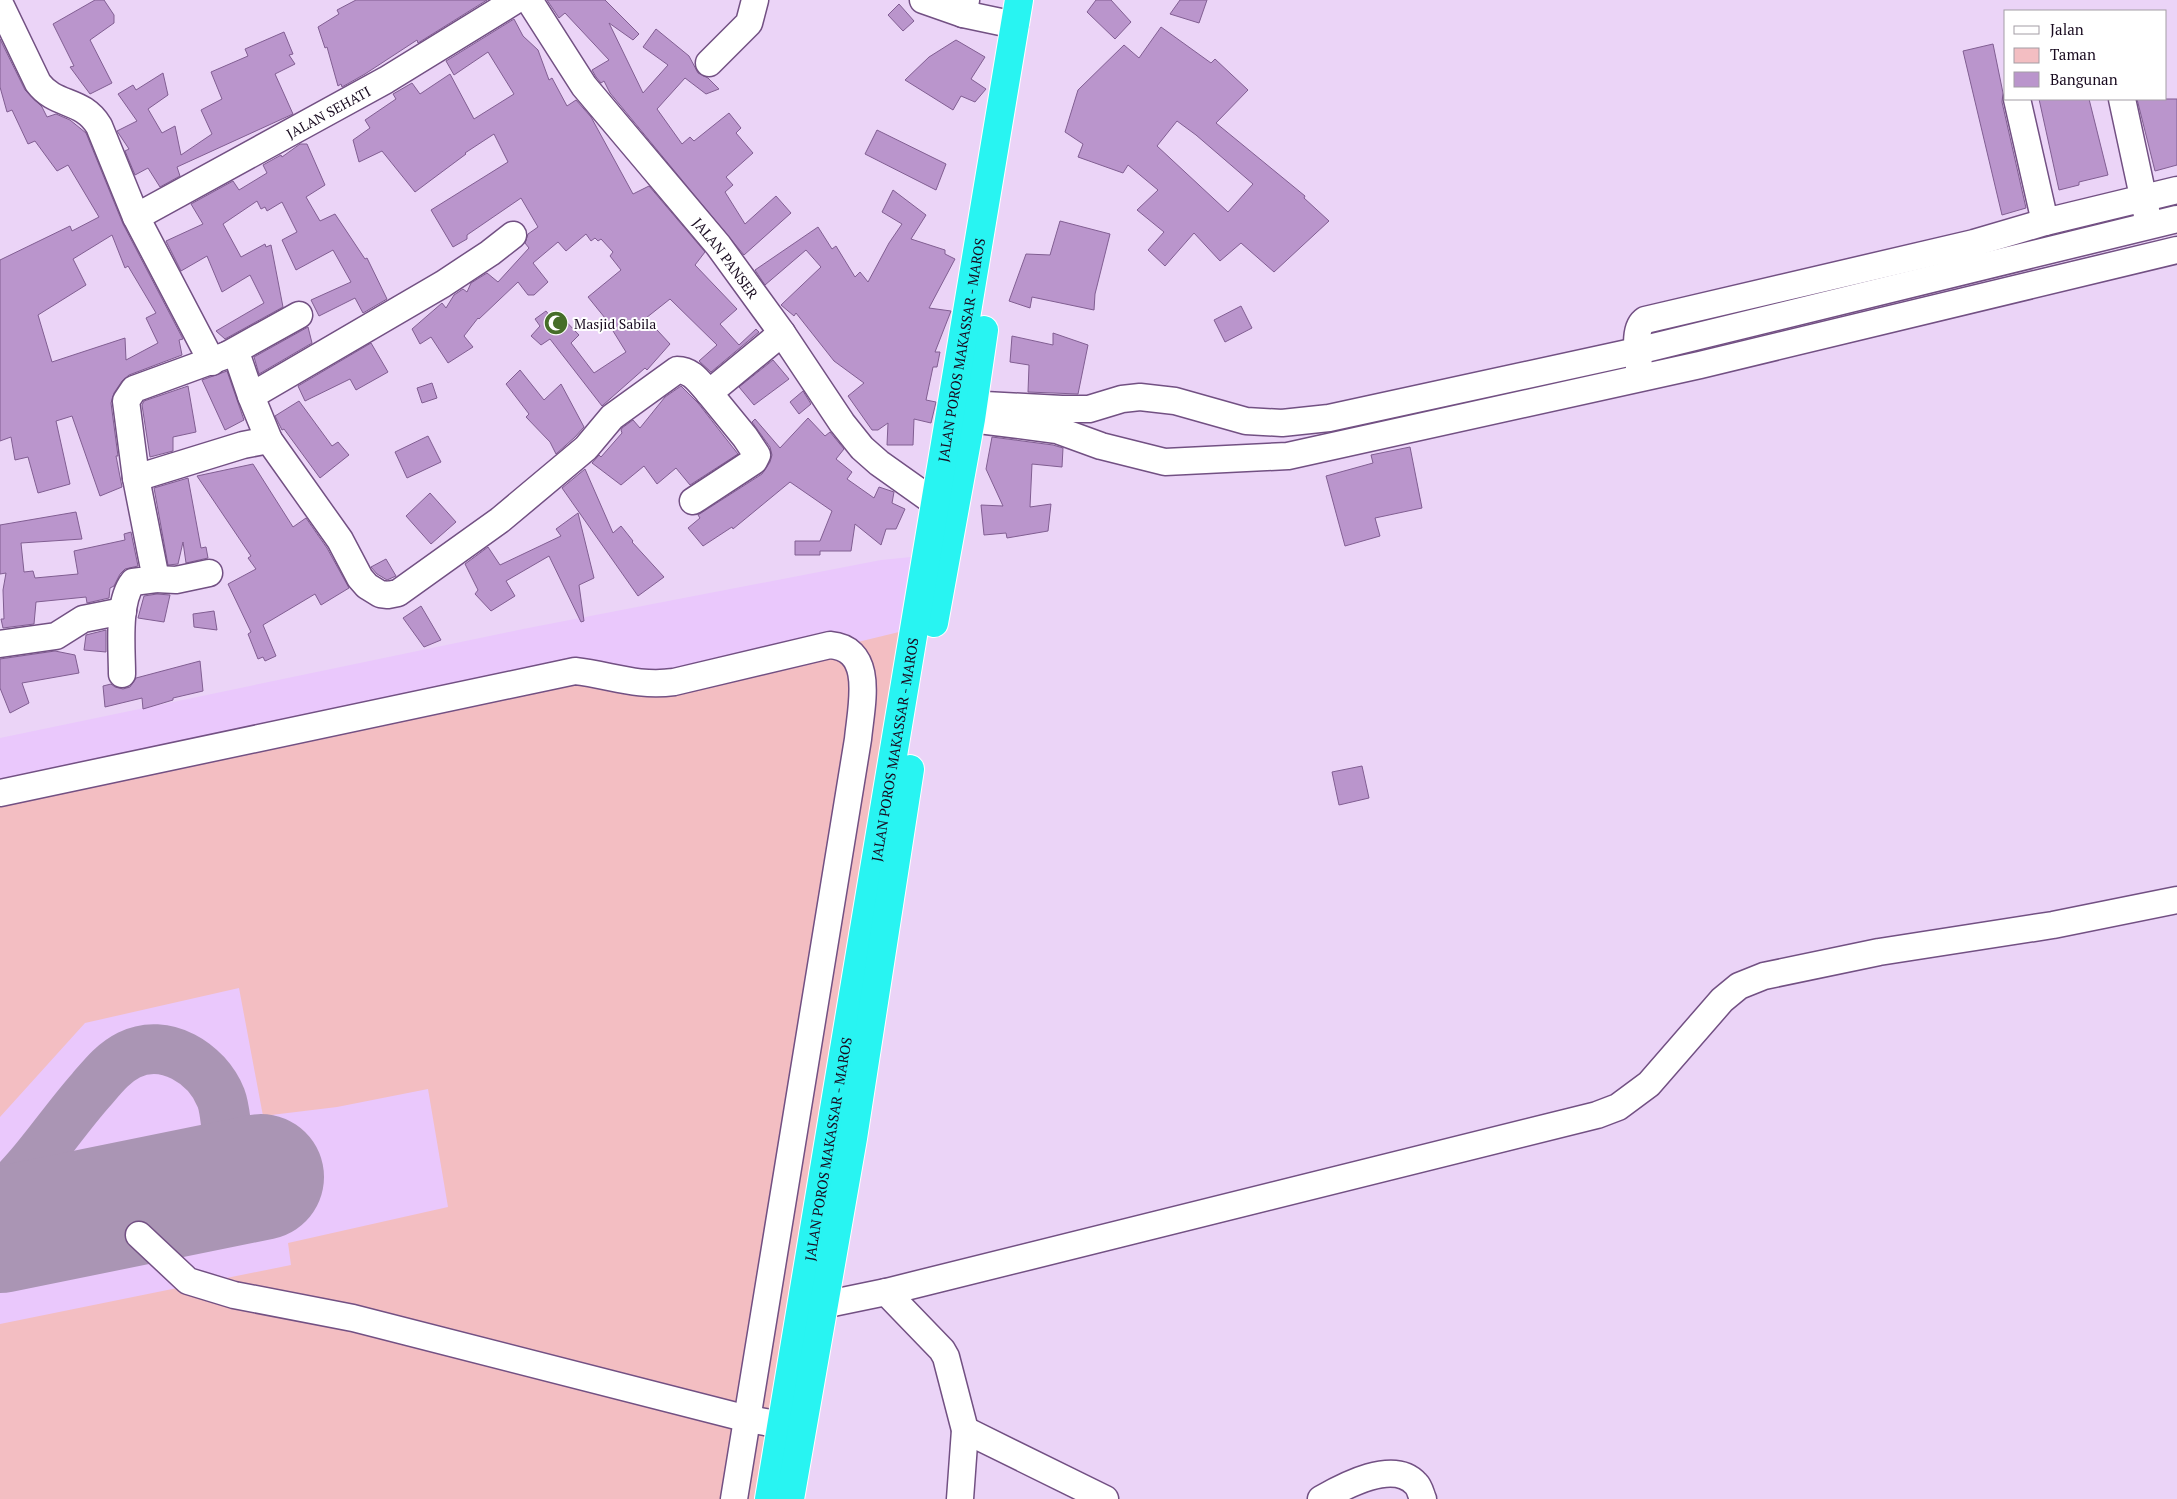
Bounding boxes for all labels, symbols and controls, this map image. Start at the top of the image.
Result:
legend [2004,10,2167,100]
text: Jalan [2050,19,2084,39]
text: Taman [2050,44,2096,64]
text: Bangunan [2050,69,2118,89]
street label: JALAN SEHATI [283,81,374,142]
street label: JALAN PANSER [689,213,763,302]
street label: JALAN POROS MAKASSAR - MAROS [933,236,989,463]
mosque icon: Masjid Sabila [543,310,569,336]
place label: Masjid Sabila [574,314,656,333]
street label: JALAN POROS MAKASSAR - MAROS [866,636,922,863]
street label: JALAN POROS MAKASSAR - MAROS [799,1035,855,1262]

